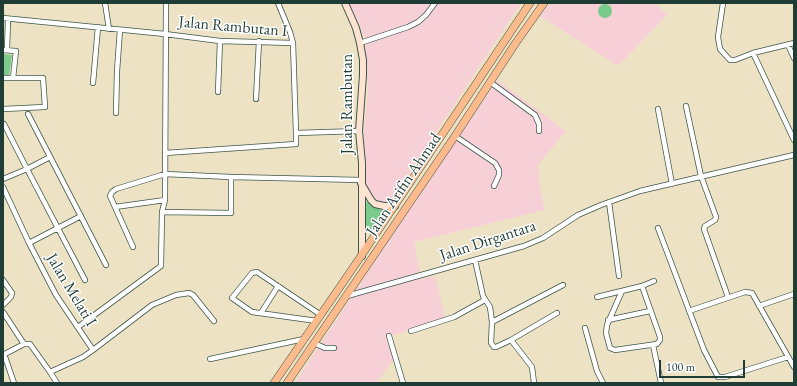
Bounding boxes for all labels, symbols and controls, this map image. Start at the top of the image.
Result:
street label: Jalan Rambutan I [178,13,288,41]
street label: Jalan Rambutan [338,54,358,154]
street label: Jalan Arifin Ahmad [362,130,446,240]
street label: Jalan Dirgantara [438,216,538,266]
street label: Jalan Melati I [42,250,100,330]
scale bar [661,352,747,378]
text: 100 m [666,359,695,375]

